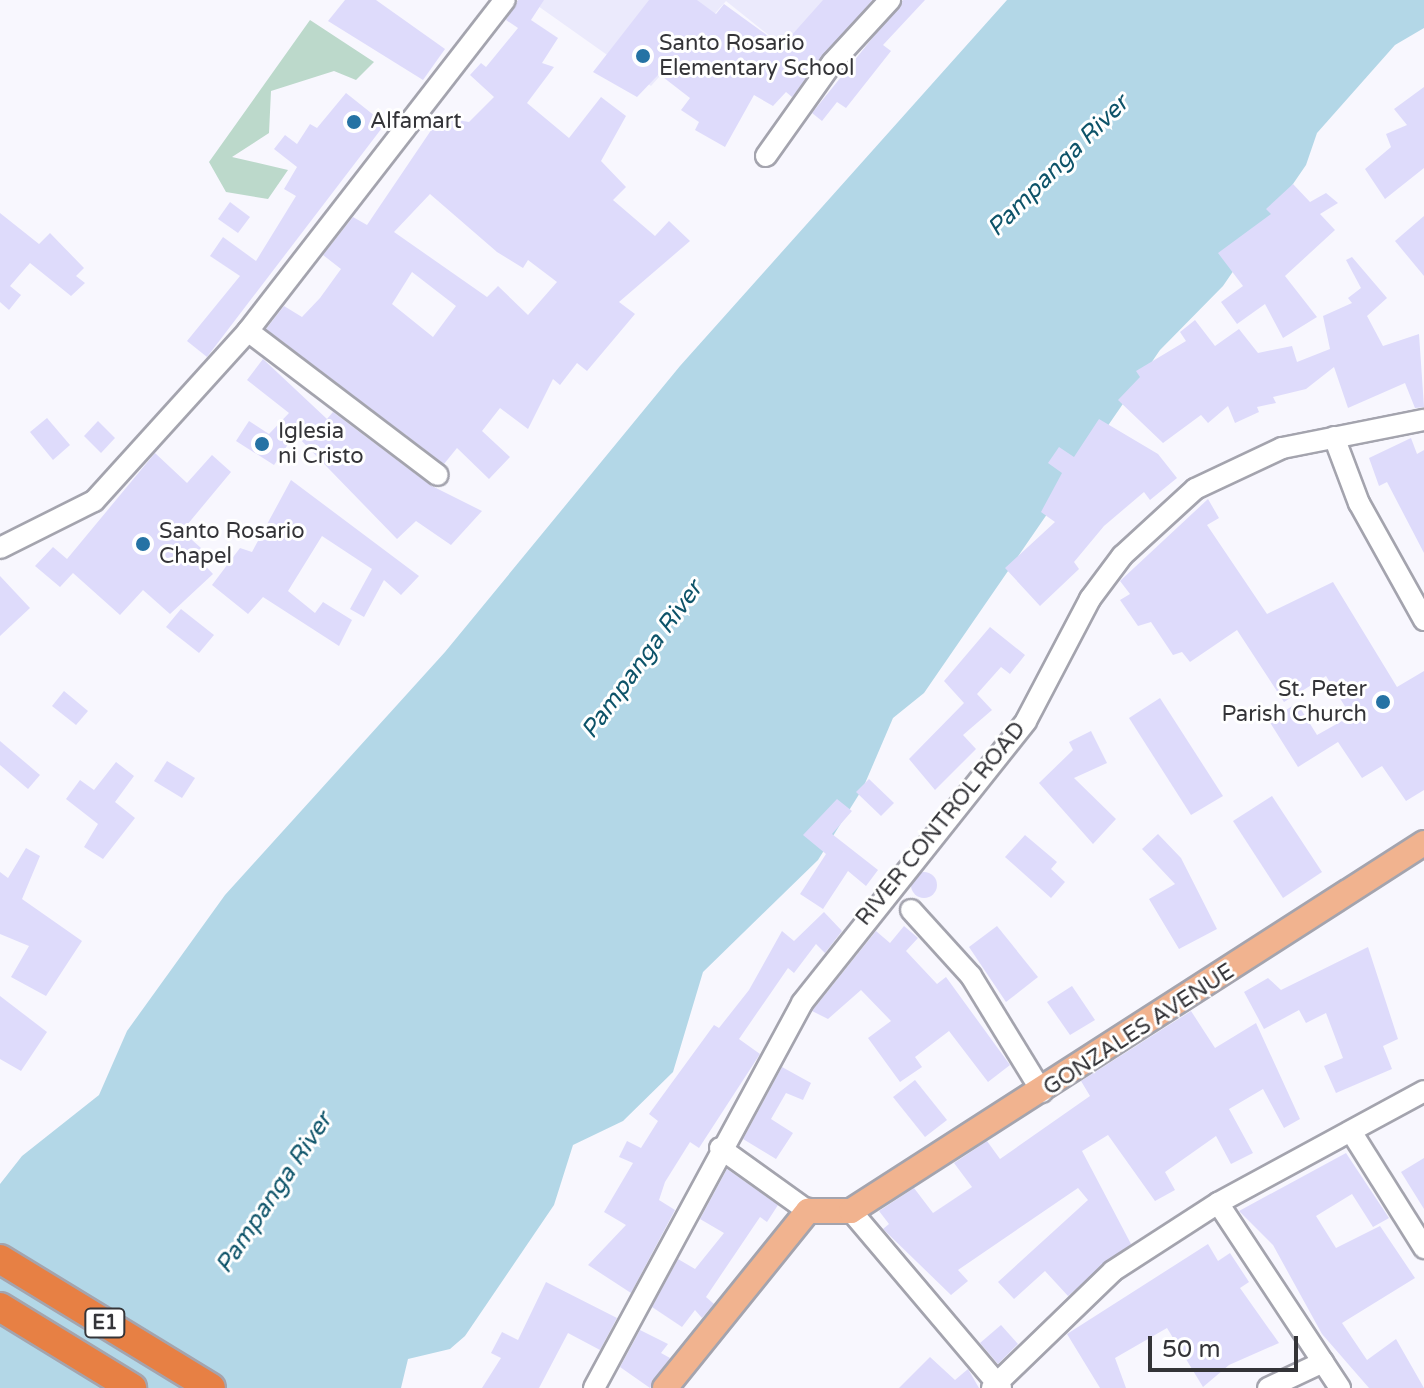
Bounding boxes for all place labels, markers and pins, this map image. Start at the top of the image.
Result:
place label: Santo Rosario Elementary School [659,30,854,82]
marker: Santo Rosario Elementary School [634,47,652,65]
place label: Alfamart [370,109,462,135]
marker: Alfamart [345,113,363,131]
place label: Iglesia ni Cristo [278,418,364,470]
marker: Iglesia ni Cristo [253,435,271,453]
place label: Santo Rosario Chapel [159,518,305,570]
marker: Santo Rosario Chapel [134,535,152,553]
place label: St. Peter Parish Church [1222,676,1367,728]
marker: St. Peter Parish Church [1374,693,1392,711]

